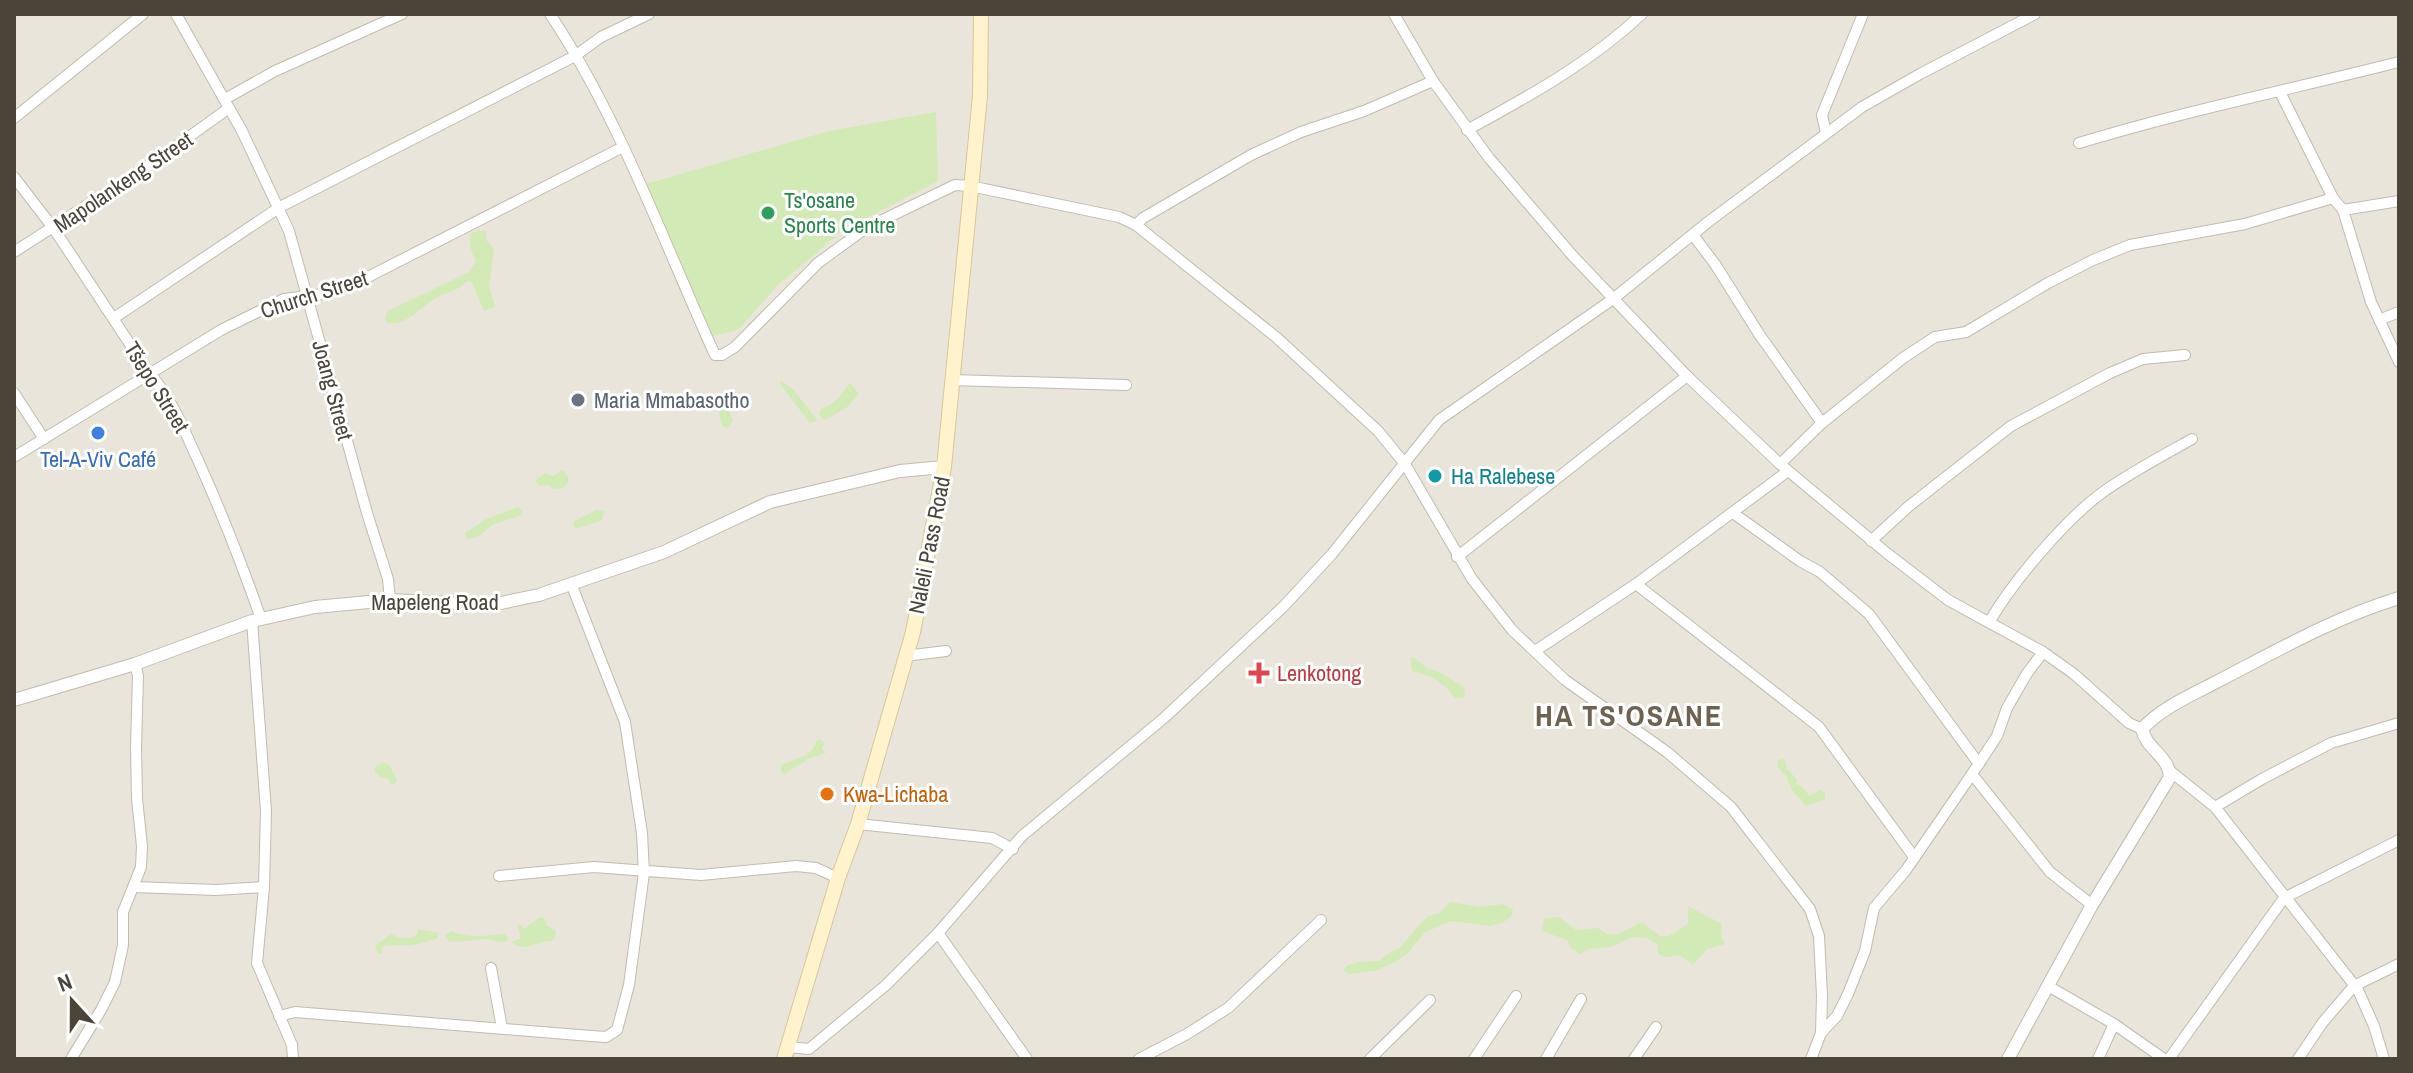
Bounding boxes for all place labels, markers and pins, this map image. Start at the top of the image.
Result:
place label: Ts'osane Sports Centre [784,185,895,240]
marker: Ts'osane Sports Centre [759,204,777,222]
place label: Maria Mmabasotho [594,385,749,415]
marker: Maria Mmabasotho [569,391,587,409]
marker: Tel-A-Viv Café [89,424,107,442]
place label: Tel-A-Viv Café [40,444,156,474]
place label: Ha Ralebese [1451,461,1555,491]
marker: Ha Ralebese [1426,467,1444,485]
place label: Lenkotong [1277,658,1361,688]
marker: Lenkotong [1248,662,1270,684]
place label: Kwa-Lichaba [843,779,948,809]
marker: Kwa-Lichaba [818,785,836,803]

